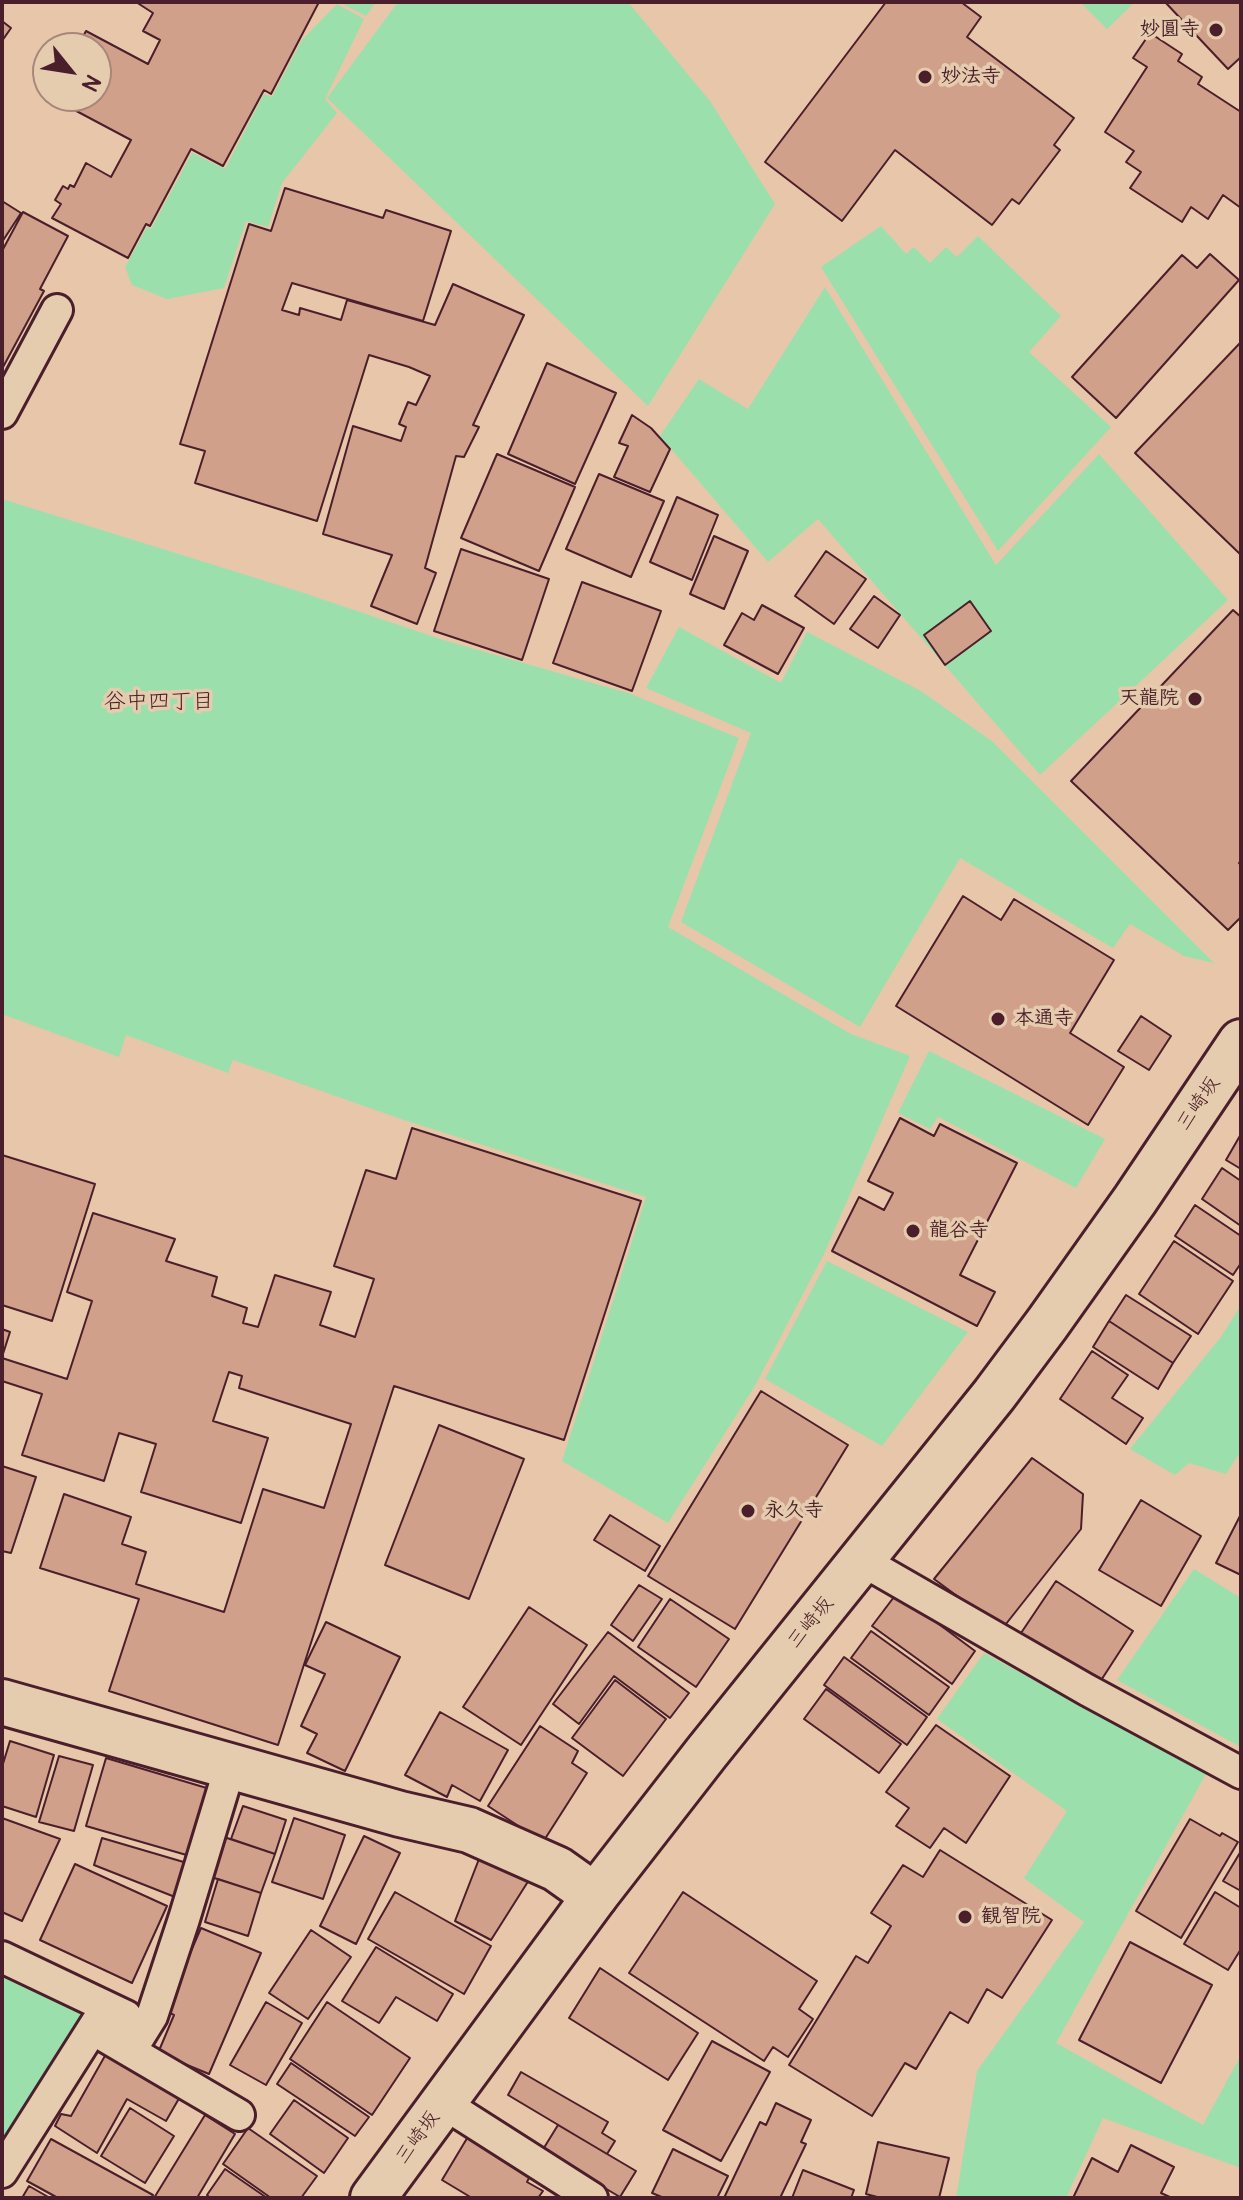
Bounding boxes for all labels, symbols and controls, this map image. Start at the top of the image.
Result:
place label: 妙圓寺 [1140,18,1200,42]
marker: 妙圓寺 [1207,21,1225,39]
north arrow [32,32,112,112]
place label: 妙法寺 [941,65,1001,89]
marker: 妙法寺 [916,68,934,86]
text: N [75,70,107,96]
place label: 天龍院 [1119,687,1179,711]
district label: 谷中四丁目 [104,689,214,715]
marker: 天龍院 [1186,690,1204,708]
place label: 本通寺 [1014,1007,1074,1031]
marker: 本通寺 [989,1010,1007,1028]
street label: 三崎坂 [1172,1072,1226,1136]
place label: 龍谷寺 [929,1219,989,1243]
marker: 龍谷寺 [904,1222,922,1240]
place label: 永久寺 [764,1499,824,1523]
marker: 永久寺 [739,1502,757,1520]
street label: 三崎坂 [783,1592,839,1654]
place label: 観智院 [981,1905,1041,1929]
marker: 観智院 [956,1908,974,1926]
street label: 三崎坂 [391,2107,445,2169]

